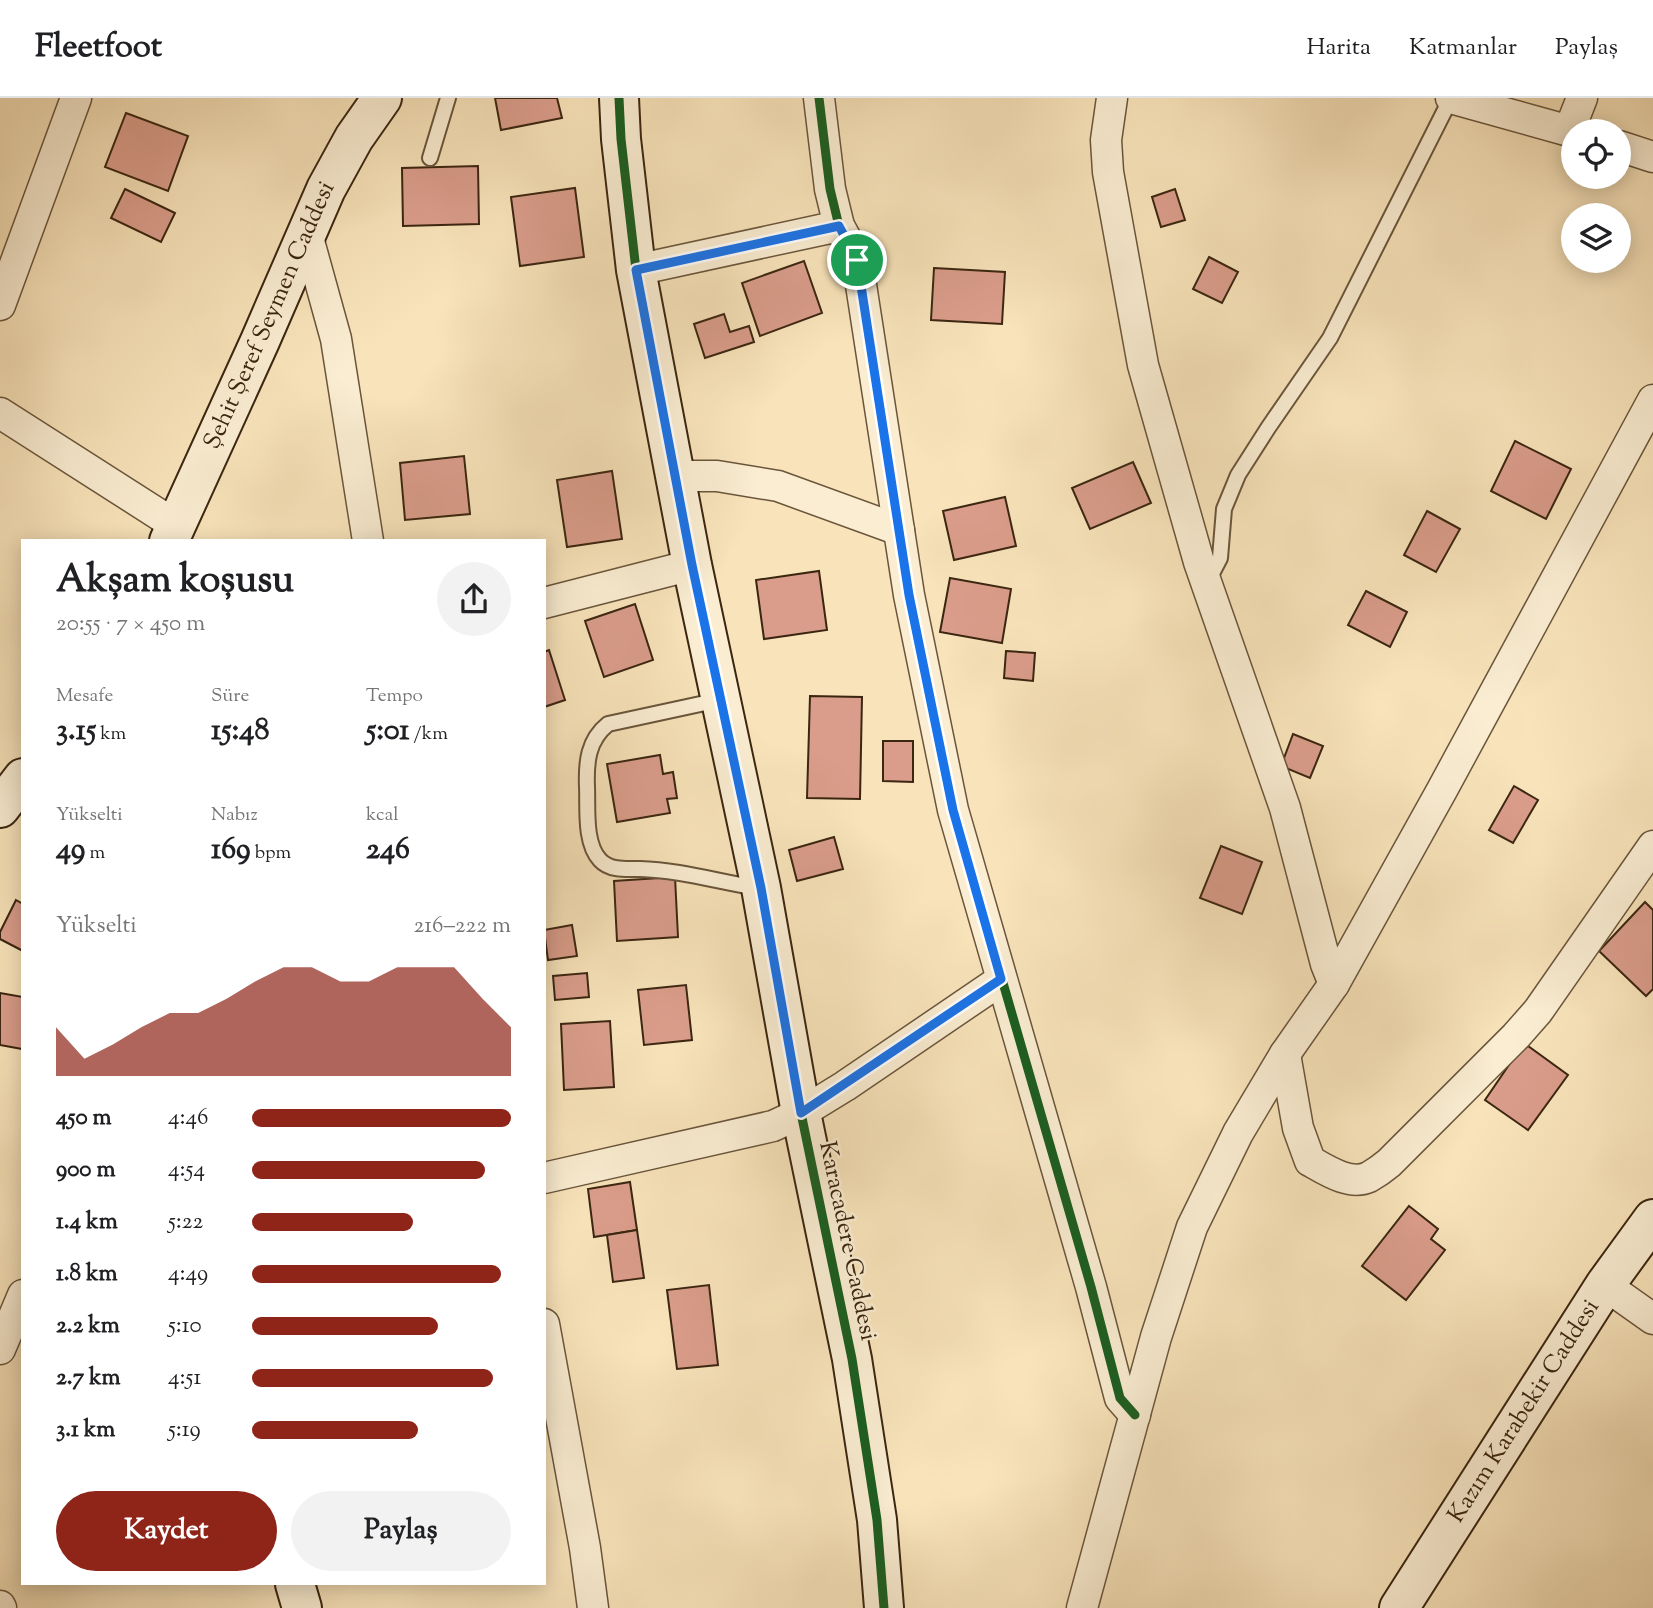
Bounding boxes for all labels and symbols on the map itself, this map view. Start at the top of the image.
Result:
street label: Şehit Şeref Seymen Caddesi [196,175,344,455]
pin [827,230,887,290]
street label: Karacadere Caddesi [809,1138,885,1344]
street label: Kazım Karabekir Caddesi [1440,1293,1608,1530]

